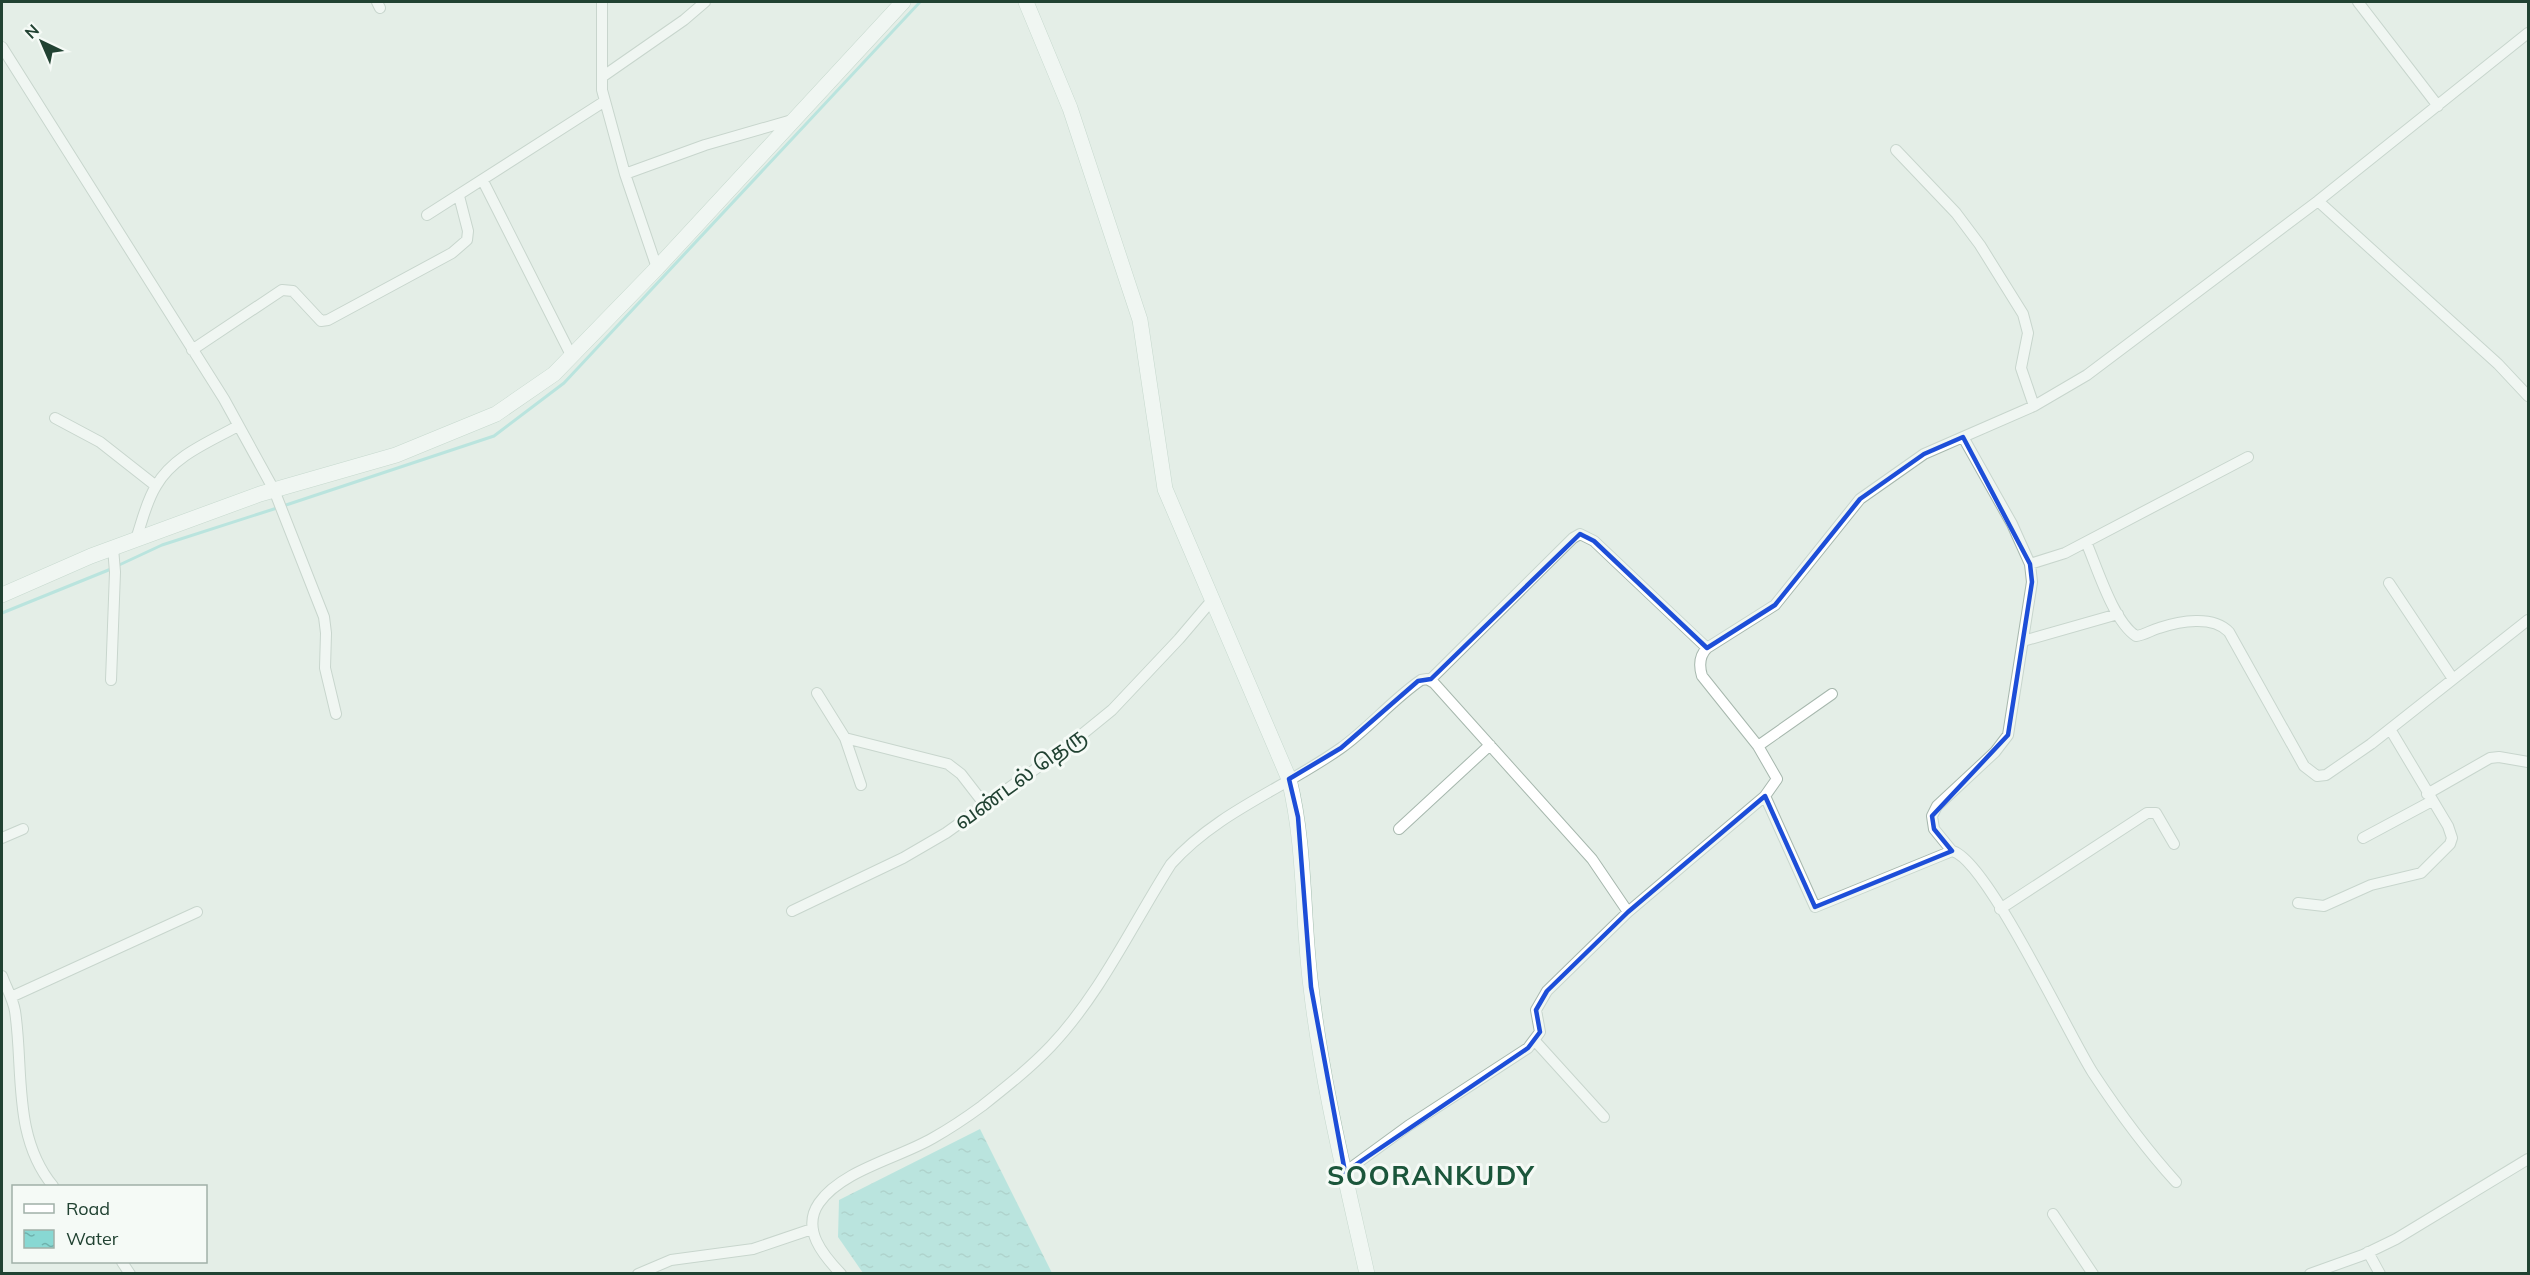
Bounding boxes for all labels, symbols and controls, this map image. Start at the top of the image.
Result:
north arrow [12,12,72,72]
text: N [20,20,43,43]
street label: வண்டல் தெரு [949,722,1091,836]
district label: SOORANKUDY [1327,1158,1535,1192]
legend [12,1185,207,1263]
text: Road [66,1197,110,1220]
text: Water [66,1227,119,1250]

